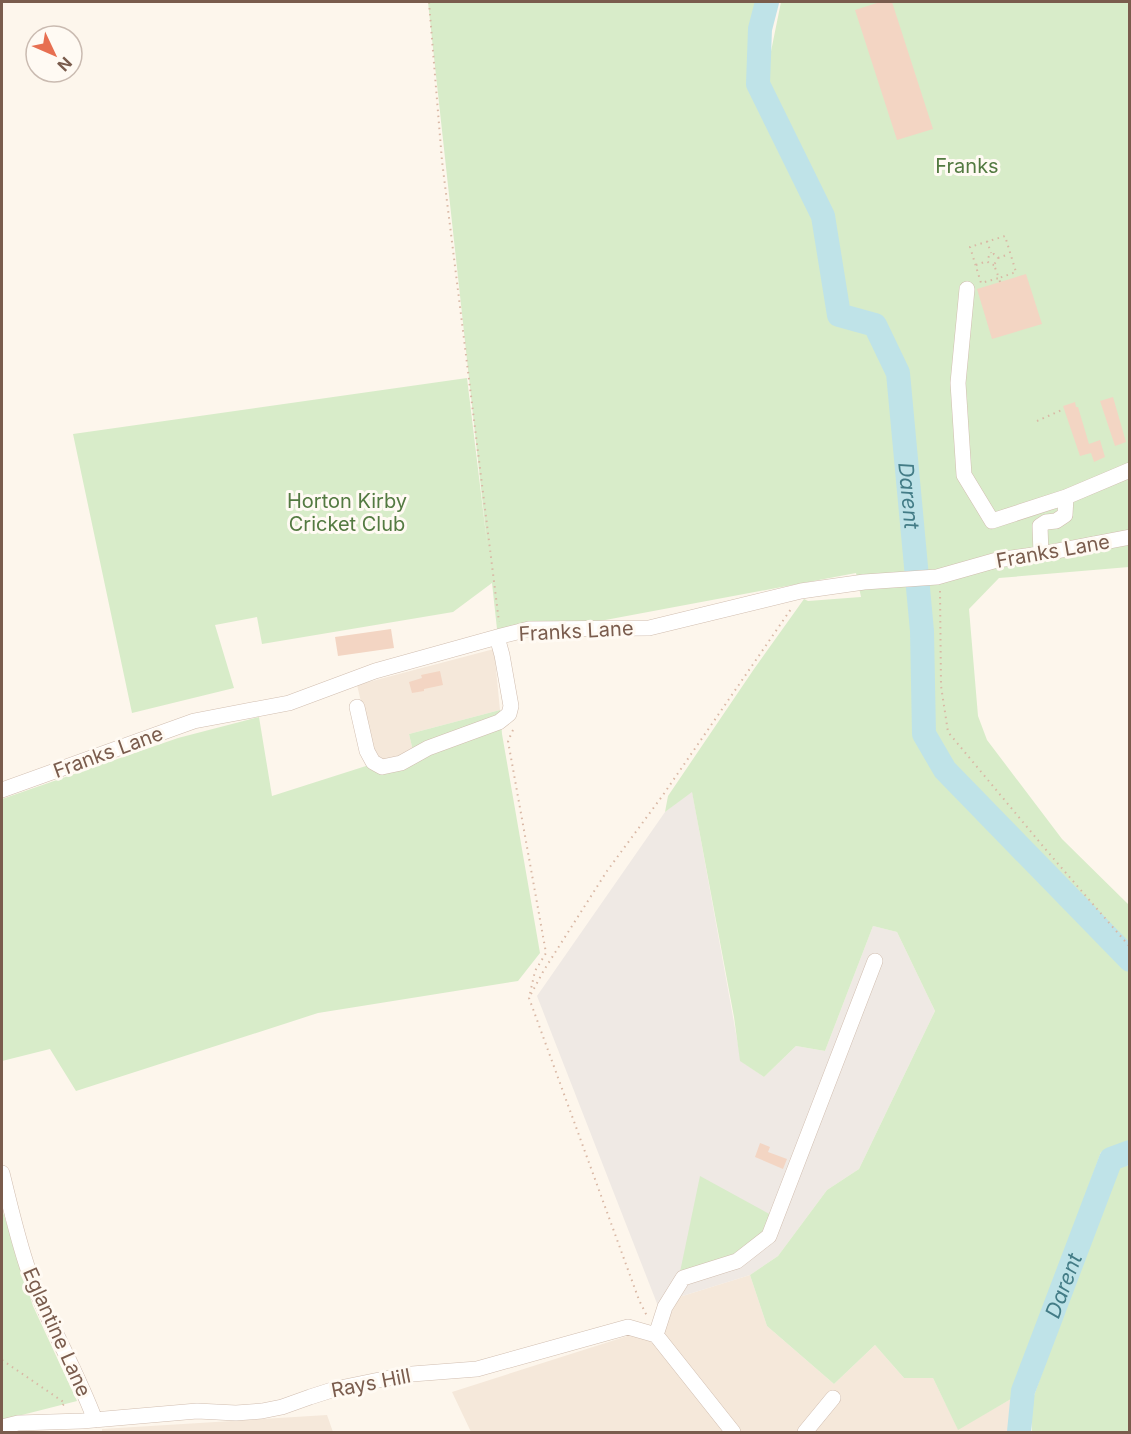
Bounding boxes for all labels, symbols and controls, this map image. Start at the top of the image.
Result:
north arrow [24,24,84,84]
text: N [53,53,76,76]
park label: Franks [935,154,999,178]
water label: Darent [894,461,925,531]
park label: Horton Kirby Cricket Club [287,489,407,536]
street label: Franks Lane [994,529,1112,573]
street label: Franks Lane [518,616,634,646]
street label: Franks Lane [50,721,166,783]
water label: Darent [1039,1249,1087,1321]
street label: Eglantine Lane [18,1264,96,1400]
street label: Rays Hill [329,1364,413,1402]

